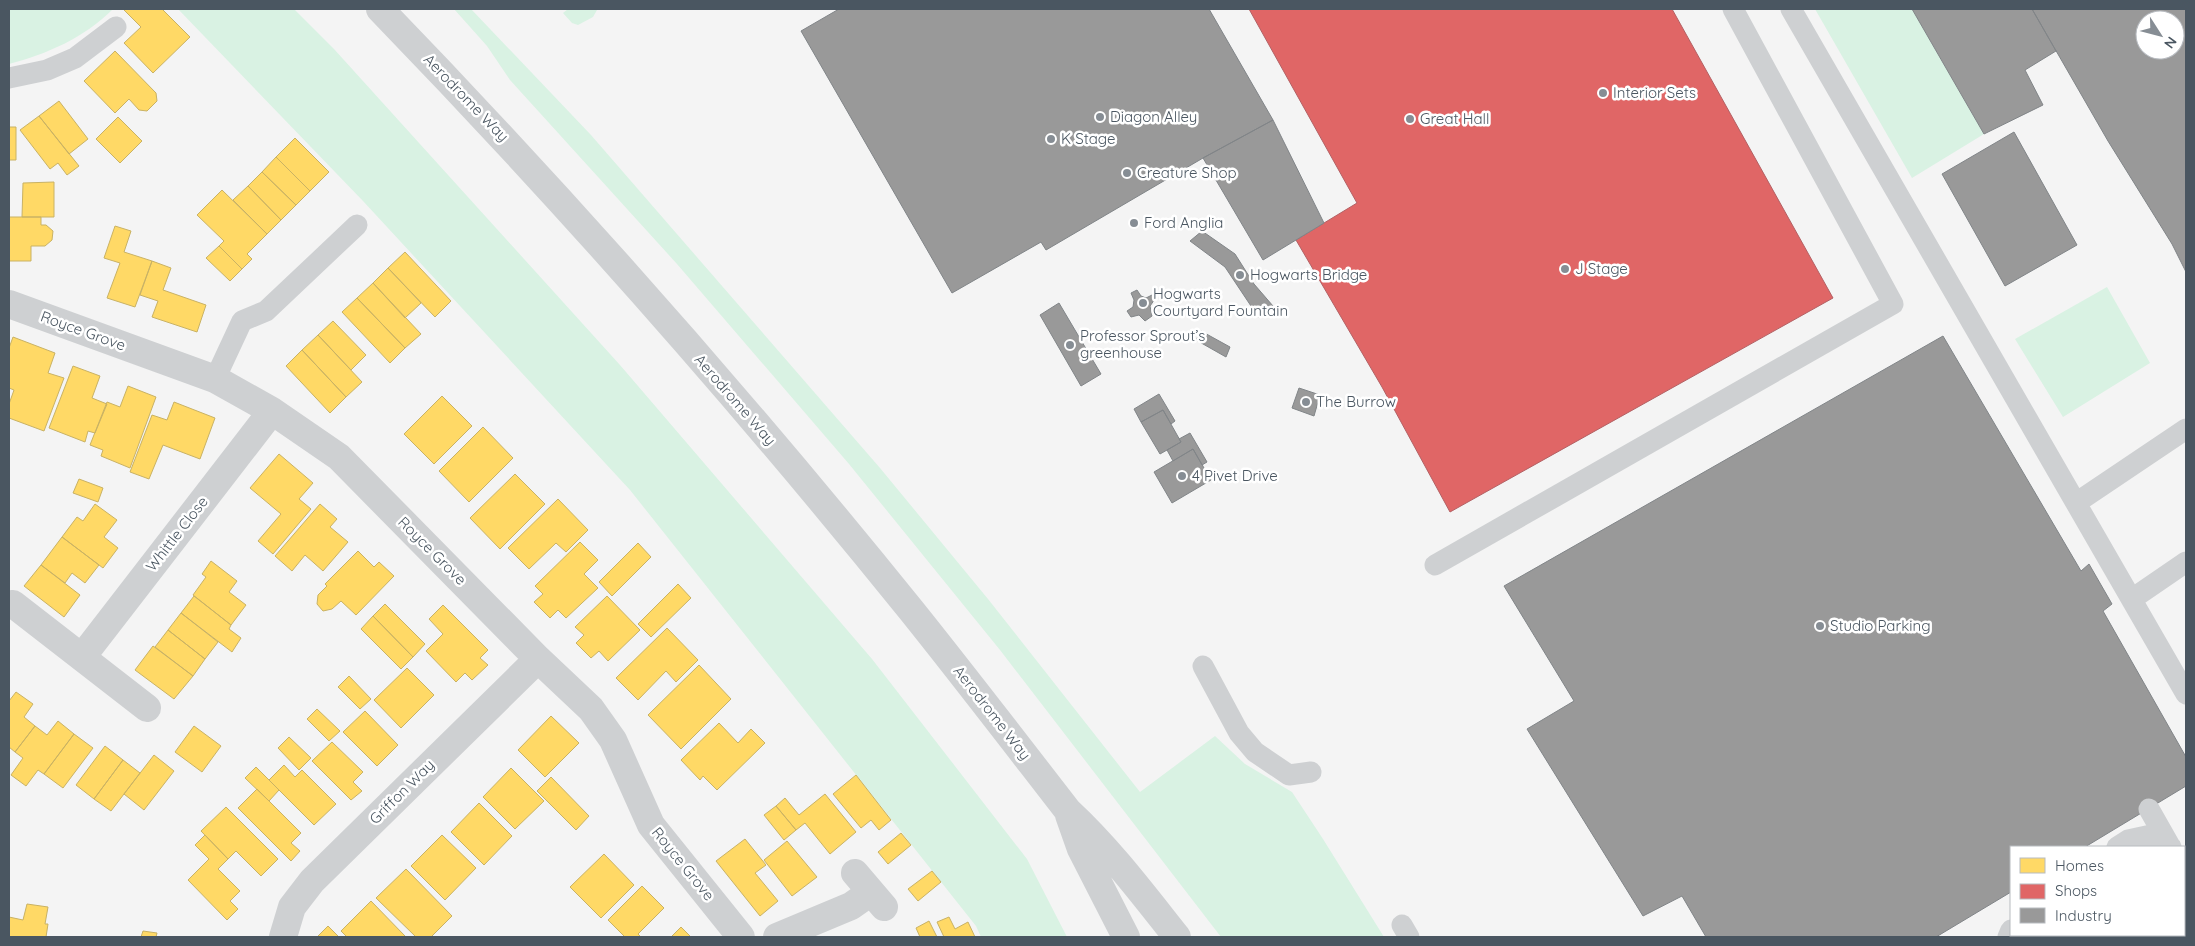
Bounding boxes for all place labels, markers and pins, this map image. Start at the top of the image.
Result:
place label: Interior Sets [1613,83,1696,102]
marker: Interior Sets [1597,87,1609,99]
place label: Diagon Alley [1110,107,1197,126]
place label: Great Hall [1420,109,1489,128]
marker: Diagon Alley [1094,111,1106,123]
marker: Great Hall [1404,113,1416,125]
place label: K Stage [1061,129,1115,148]
marker: K Stage [1045,133,1057,145]
place label: Creature Shop [1137,163,1237,182]
marker: Creature Shop [1121,167,1133,179]
place label: Ford Anglia [1144,213,1223,232]
marker: Ford Anglia [1128,217,1140,229]
place label: J Stage [1575,259,1628,278]
marker: J Stage [1559,263,1571,275]
place label: Hogwarts Bridge [1250,265,1367,284]
marker: Hogwarts Bridge [1234,269,1246,281]
place label: Hogwarts Courtyard Fountain [1153,284,1288,320]
marker: Hogwarts Courtyard Fountain [1137,297,1149,309]
place label: Professor Sprout’s greenhouse [1080,326,1205,362]
marker: Professor Sprout’s greenhouse [1064,339,1076,351]
place label: The Burrow [1316,392,1396,411]
marker: The Burrow [1300,396,1312,408]
place label: 4 Pivet Drive [1192,466,1278,485]
marker: 4 Pivet Drive [1176,470,1188,482]
place label: Studio Parking [1830,616,1931,635]
marker: Studio Parking [1814,620,1826,632]

